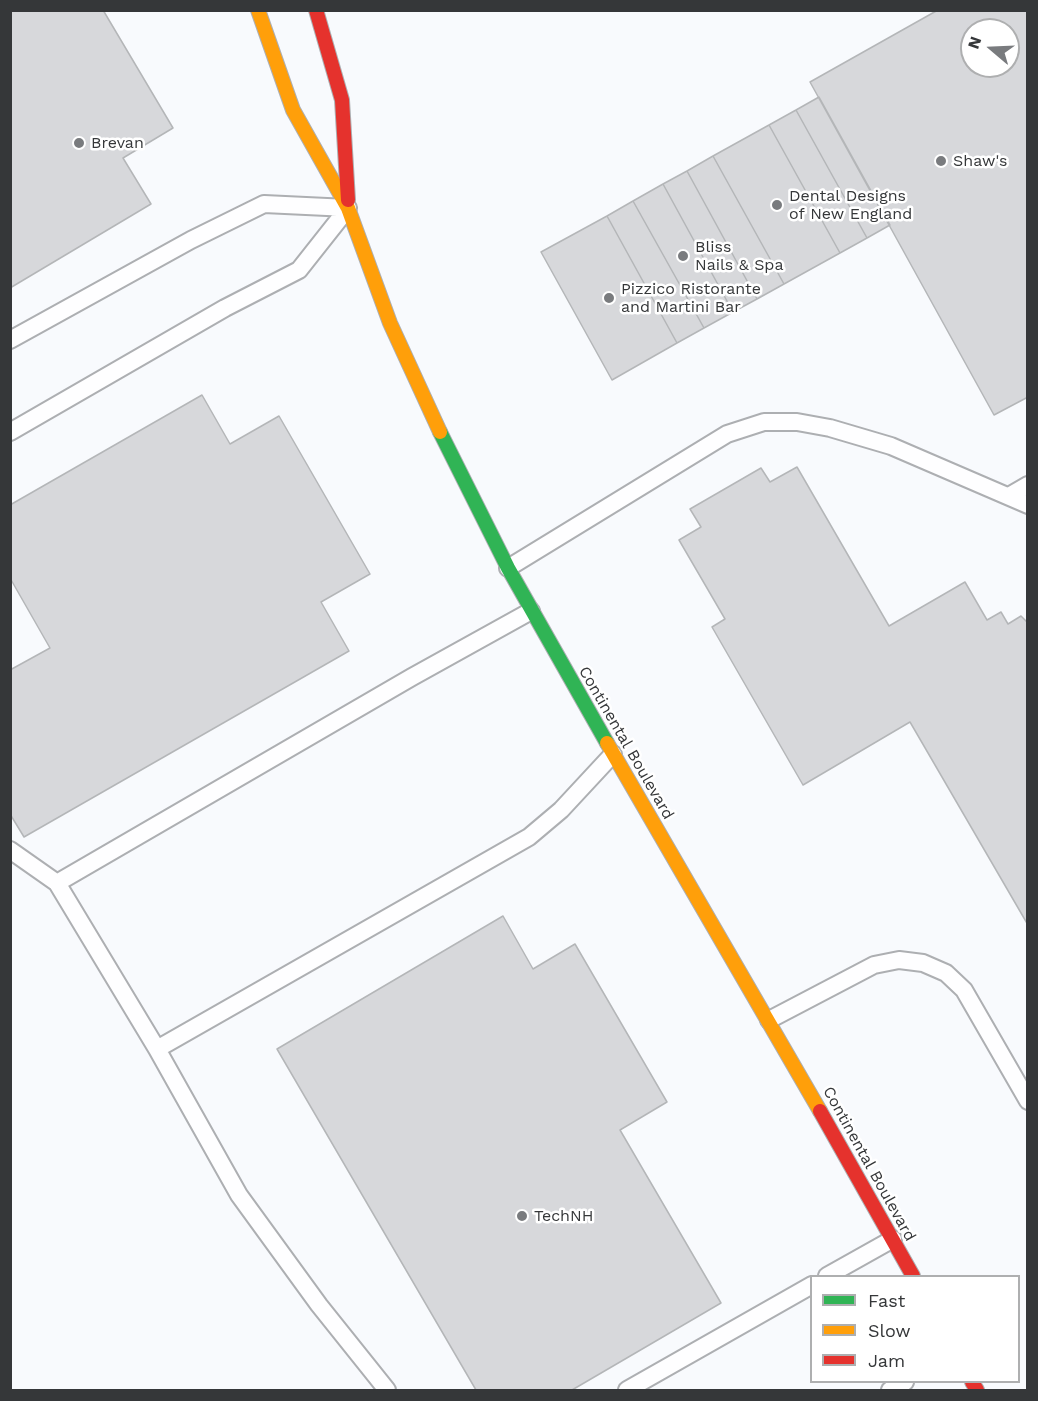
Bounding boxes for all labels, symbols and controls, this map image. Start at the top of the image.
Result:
north arrow [960,18,1020,78]
text: N [963,34,985,51]
place label: Brevan [91,133,144,153]
marker: Brevan [72,136,86,150]
place label: Shaw's [953,151,1007,171]
marker: Shaw's [934,154,948,168]
place label: Dental Designs of New England [789,186,912,224]
marker: Dental Designs of New England [770,198,784,212]
place label: Bliss Nails & Spa [695,237,783,275]
marker: Bliss Nails & Spa [676,249,690,263]
place label: Pizzico Ristorante and Martini Bar [621,279,761,317]
marker: Pizzico Ristorante and Martini Bar [602,291,616,305]
street label: Continental Boulevard [574,663,678,823]
street label: Continental Boulevard [819,1083,919,1245]
place label: TechNH [534,1206,593,1226]
marker: TechNH [515,1209,529,1223]
legend [810,1275,1020,1383]
text: Fast [868,1290,905,1311]
text: Slow [868,1320,911,1341]
text: Jam [868,1350,905,1371]

